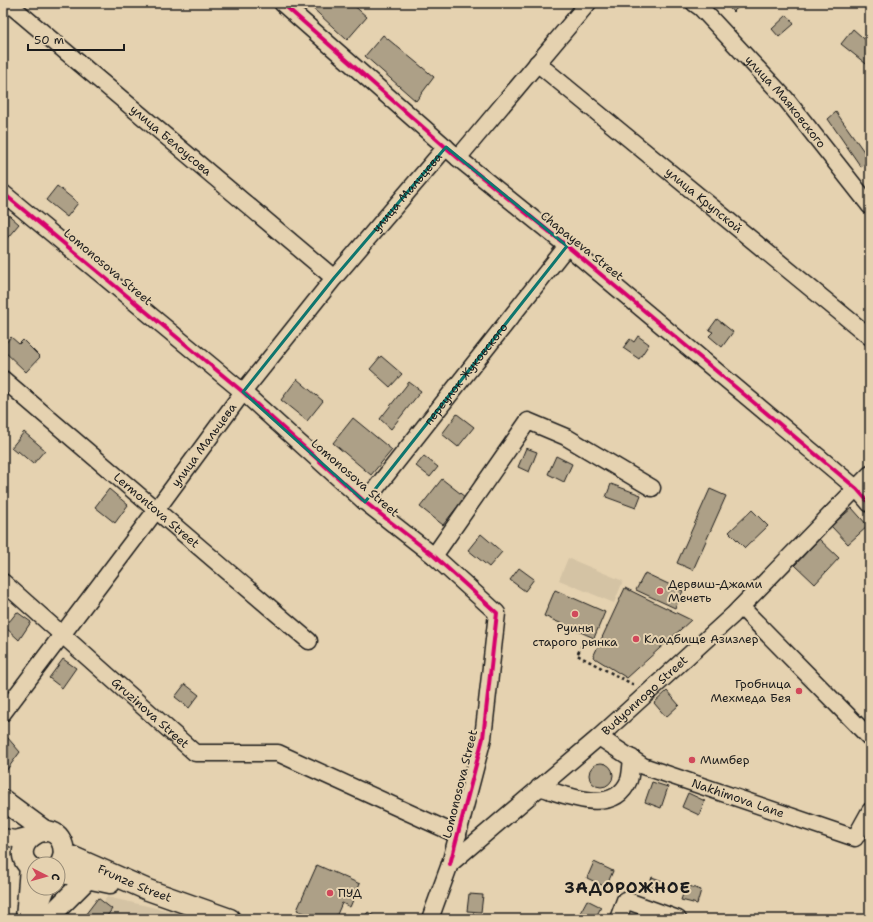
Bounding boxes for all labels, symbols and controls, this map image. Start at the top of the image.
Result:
scale bar [28,26,124,52]
text: 50 m [34,32,64,48]
street label: улица Маяковского [741,52,830,152]
street label: улица Белоусова [127,101,215,180]
street label: улица Мальцева [368,149,446,236]
street label: улица Крупской [662,164,746,237]
street label: Chapayeva Street [537,208,627,284]
street label: Lomonosova Street [60,225,156,309]
street label: переулок Жуковского [421,320,511,429]
street label: улица Мальцева [168,399,240,490]
street label: Lomonosova Street [308,435,402,521]
street label: Lermontova Street [110,469,203,552]
place label: Дервиш-Джами Мечеть [668,576,762,606]
marker: Дервиш-Джами Мечеть [655,586,665,596]
marker: Руины старого рынка [570,609,580,619]
place label: Руины старого рынка [532,620,618,650]
place label: Кладбище Азизлер [644,631,759,647]
marker: Кладбище Азизлер [631,634,641,644]
street label: Budyonnogo Street [598,652,691,739]
street label: Gruzinova Street [108,674,192,752]
place label: Гробница Мехмеда Бея [710,676,792,706]
marker: Гробница Мехмеда Бея [794,686,804,696]
street label: Lomonosova Street [439,728,481,840]
place label: Мимбер [700,752,750,768]
marker: Мимбер [687,755,697,765]
street label: Nakhimova Lane [690,775,787,821]
north arrow [26,856,66,896]
street label: Frunze Street [95,861,174,906]
text: С [48,873,63,881]
district label: ЗАДОРОЖНОЕ [565,877,691,898]
place label: ПУД [338,885,362,901]
marker: ПУД [325,888,335,898]

